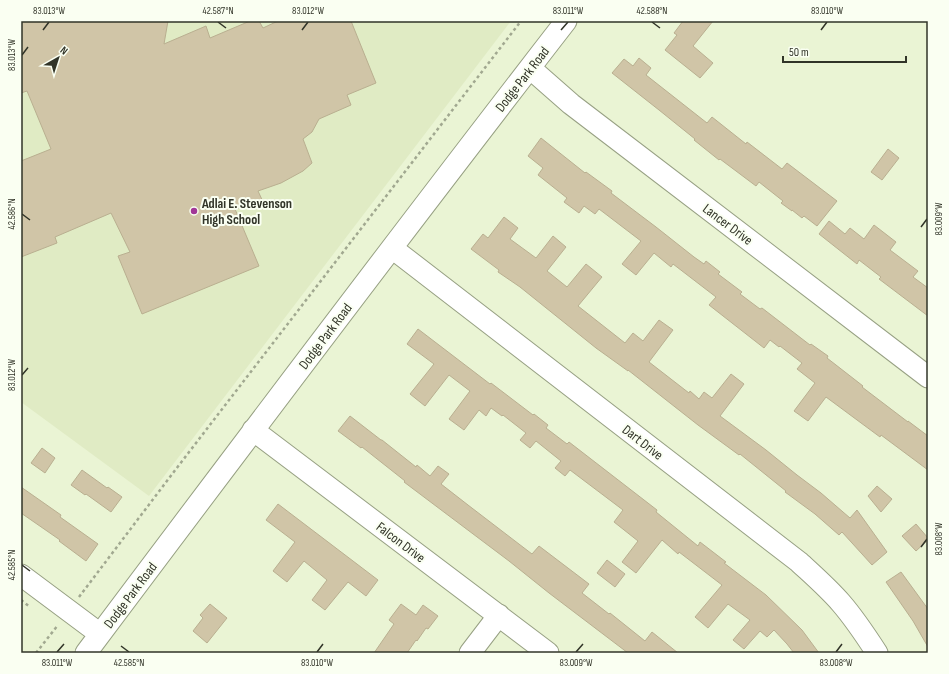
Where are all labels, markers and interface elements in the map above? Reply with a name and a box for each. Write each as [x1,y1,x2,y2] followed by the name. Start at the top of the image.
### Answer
[33,5,65,17] text: 83.013°W
[203,5,234,17] text: 42.587°N
[292,5,324,17] text: 83.012°W
[553,5,584,17] text: 83.011°W
[637,5,667,17] text: 42.588°N
[811,5,844,17] text: 83.010°W
[38,38,78,78] north arrow
[783,38,906,64] scale bar
[6,39,18,71] text: 83.013°W
[492,43,553,115] street label: Dodge Park Road
[58,44,70,58] text: N
[789,45,809,60] text: 50 m
[201,195,292,228] place label: Adlai E. Stevenson High School
[6,198,18,230] text: 42.586°N
[699,200,756,249] street label: Lancer Drive
[933,202,945,235] text: 83.009°W
[189,206,199,216] marker: Adlai E. Stevenson High School
[295,300,356,373] street label: Dodge Park Road
[6,359,18,391] text: 83.012°W
[619,421,667,464] street label: Dart Drive
[373,518,429,566] street label: Falcon Drive
[933,522,945,555] text: 83.008°W
[6,550,18,580] text: 42.585°N
[100,559,161,632] street label: Dodge Park Road
[42,657,73,669] text: 83.011°W
[114,657,144,669] text: 42.585°N
[301,657,334,669] text: 83.010°W
[560,657,593,669] text: 83.009°W
[820,657,853,669] text: 83.008°W

